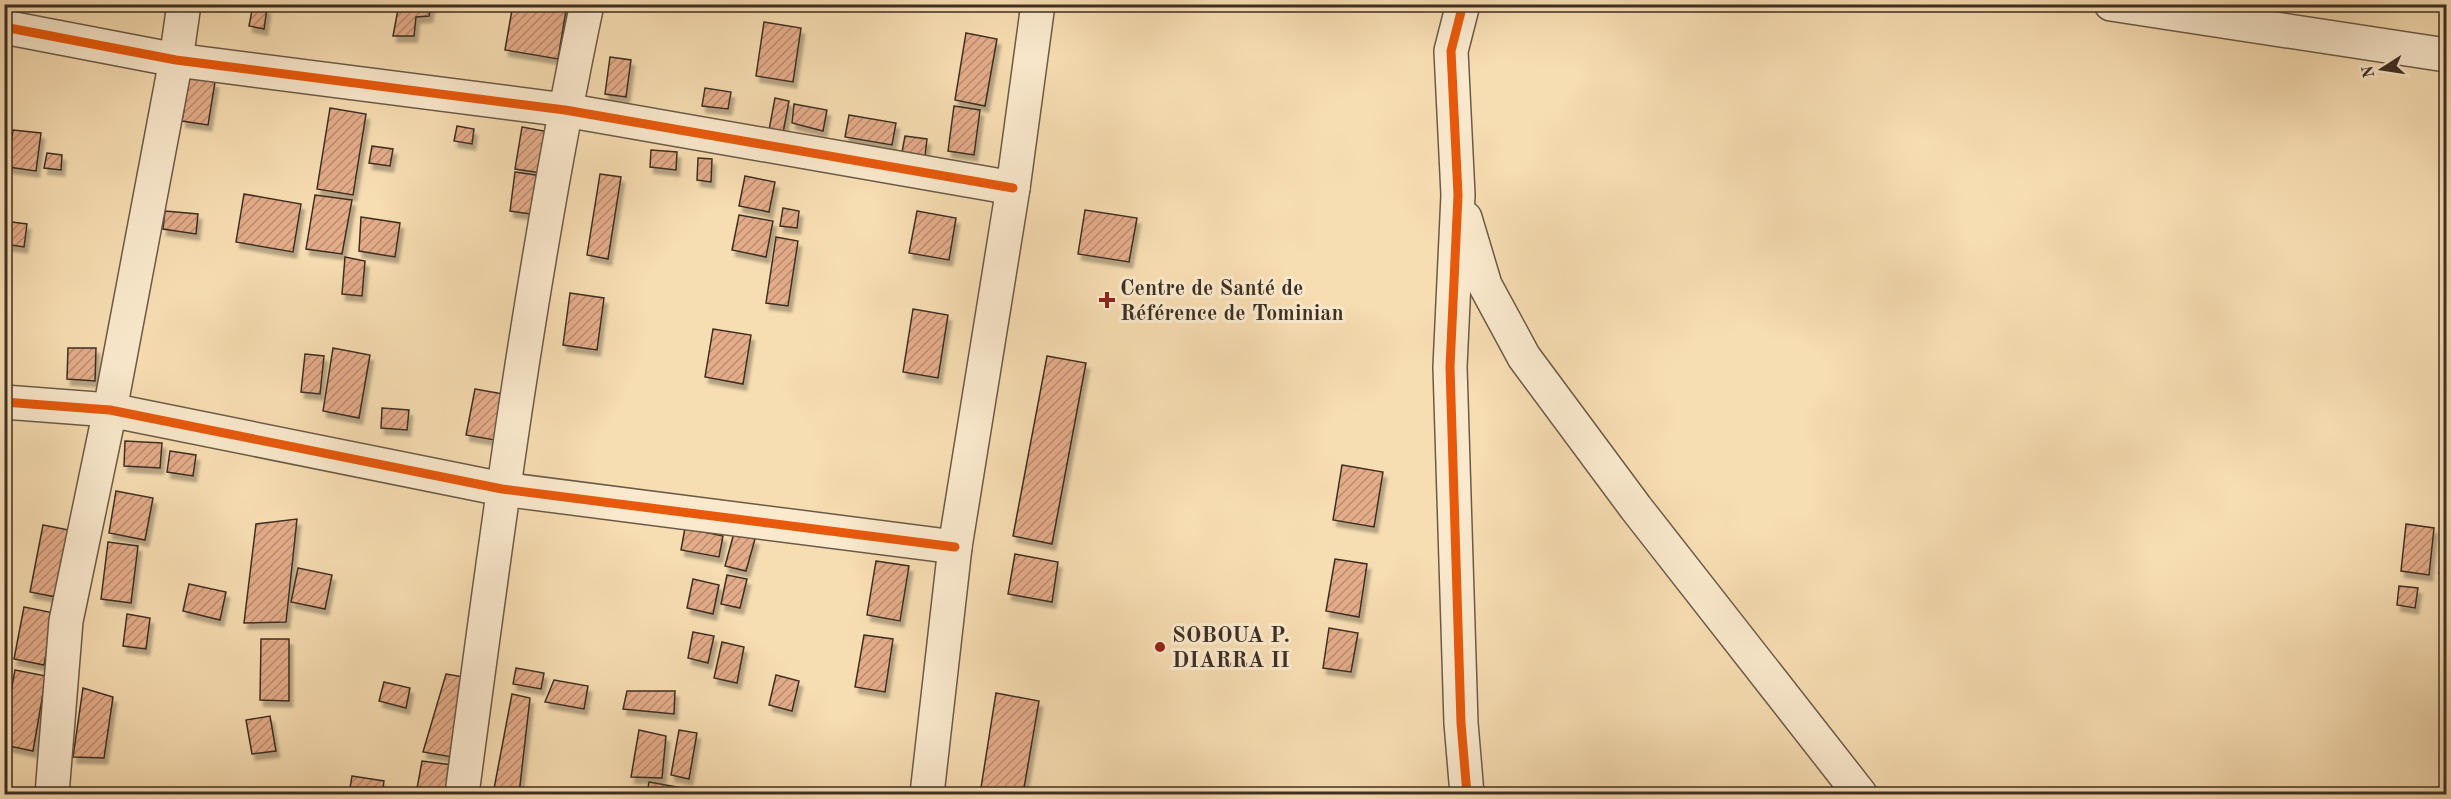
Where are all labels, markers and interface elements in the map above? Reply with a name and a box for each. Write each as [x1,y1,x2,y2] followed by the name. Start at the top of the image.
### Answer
[2352,39,2412,99] north arrow
[2360,63,2378,79] text: N
[1120,278,1344,325] place label: Centre de Santé de Référence de Tominian
[1098,291,1116,309] marker: Centre de Santé de Référence de Tominian
[1172,625,1290,672] place label: SOBOUA P. DIARRA II
[1153,640,1167,654] marker: SOBOUA P. DIARRA II

